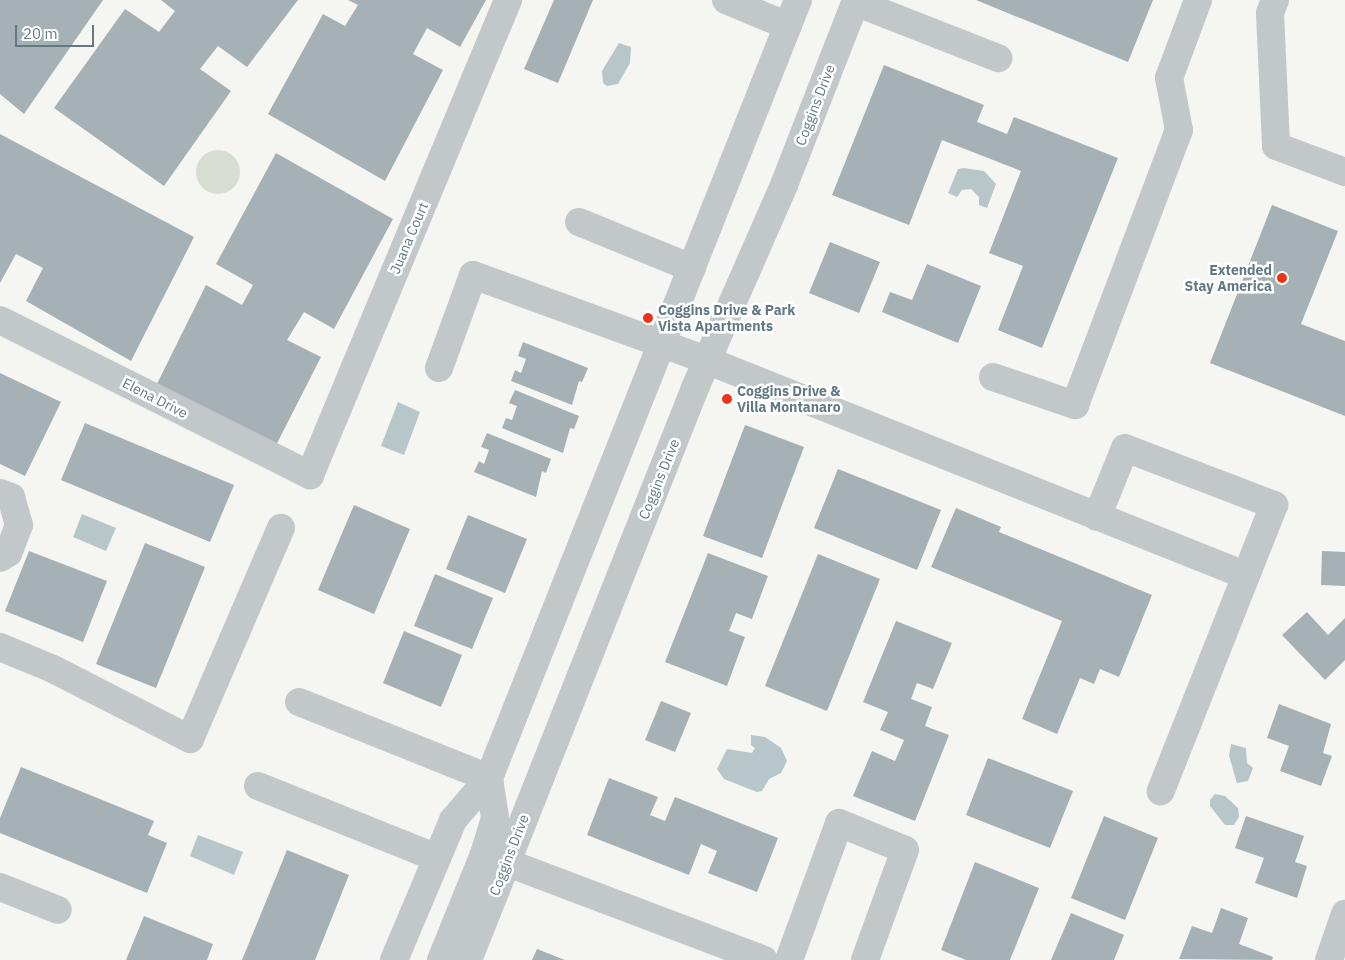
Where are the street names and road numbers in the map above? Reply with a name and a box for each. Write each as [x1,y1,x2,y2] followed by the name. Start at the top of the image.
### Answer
[792,62,838,148] street label: Coggins Drive
[386,200,432,276] street label: Juana Court
[120,374,190,422] street label: Elena Drive
[635,436,683,522] street label: Coggins Drive
[486,812,532,898] street label: Coggins Drive

